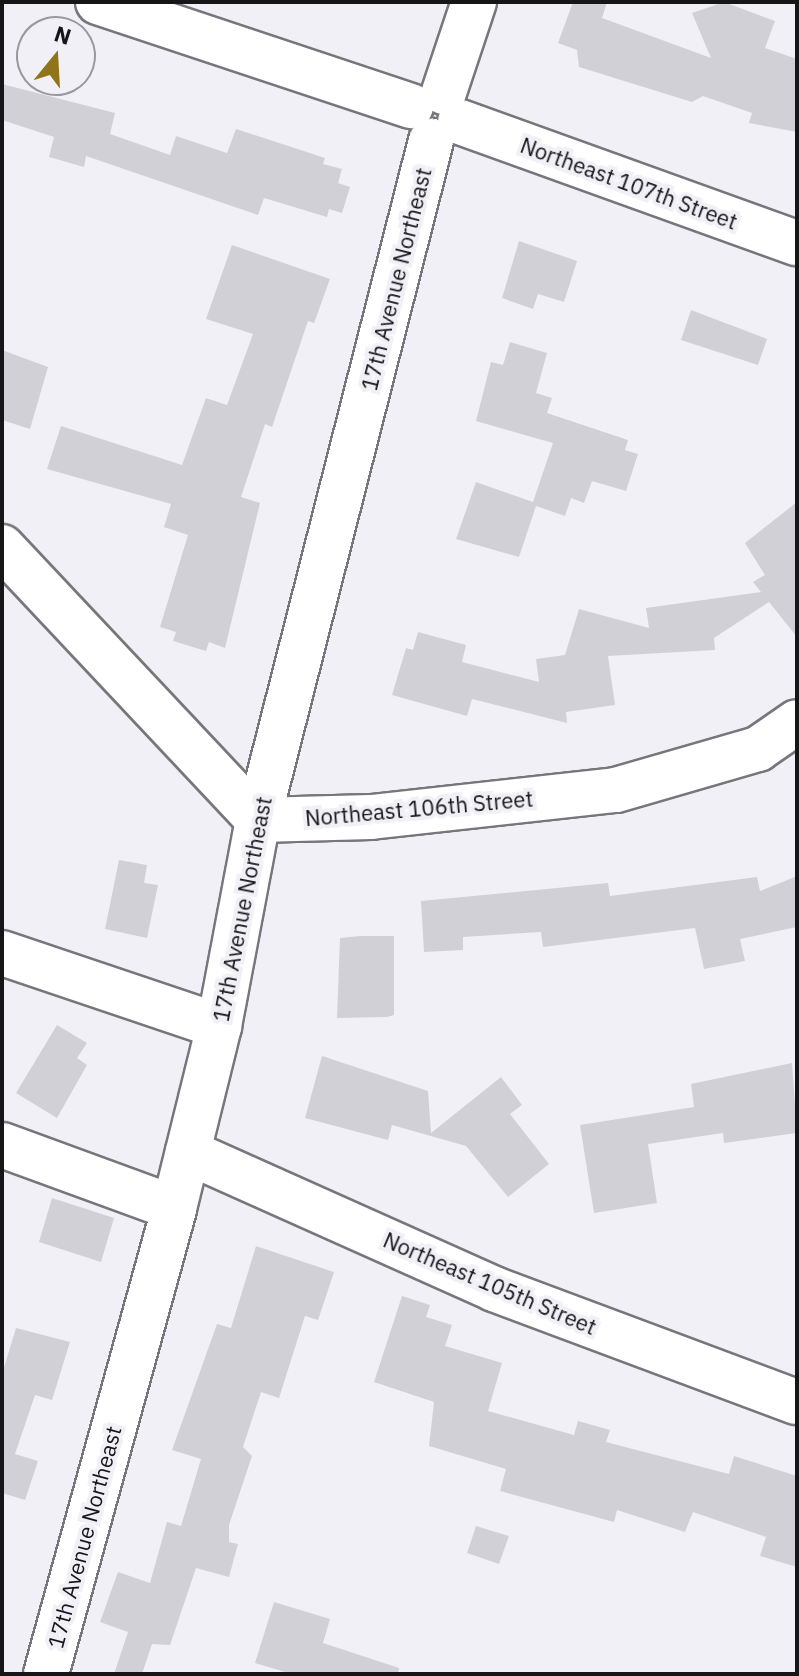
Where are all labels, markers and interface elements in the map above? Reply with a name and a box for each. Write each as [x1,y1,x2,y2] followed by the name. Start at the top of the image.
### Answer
[16,16,96,96] north arrow
[51,18,75,51] text: N
[517,131,741,235] street label: Northeast 107th Street
[356,165,436,393] street label: 17th Avenue Northeast
[304,785,534,831] street label: Northeast 106th Street
[207,794,277,1024] street label: 17th Avenue Northeast
[379,1226,601,1340] street label: Northeast 105th Street
[42,1423,126,1651] street label: 17th Avenue Northeast

